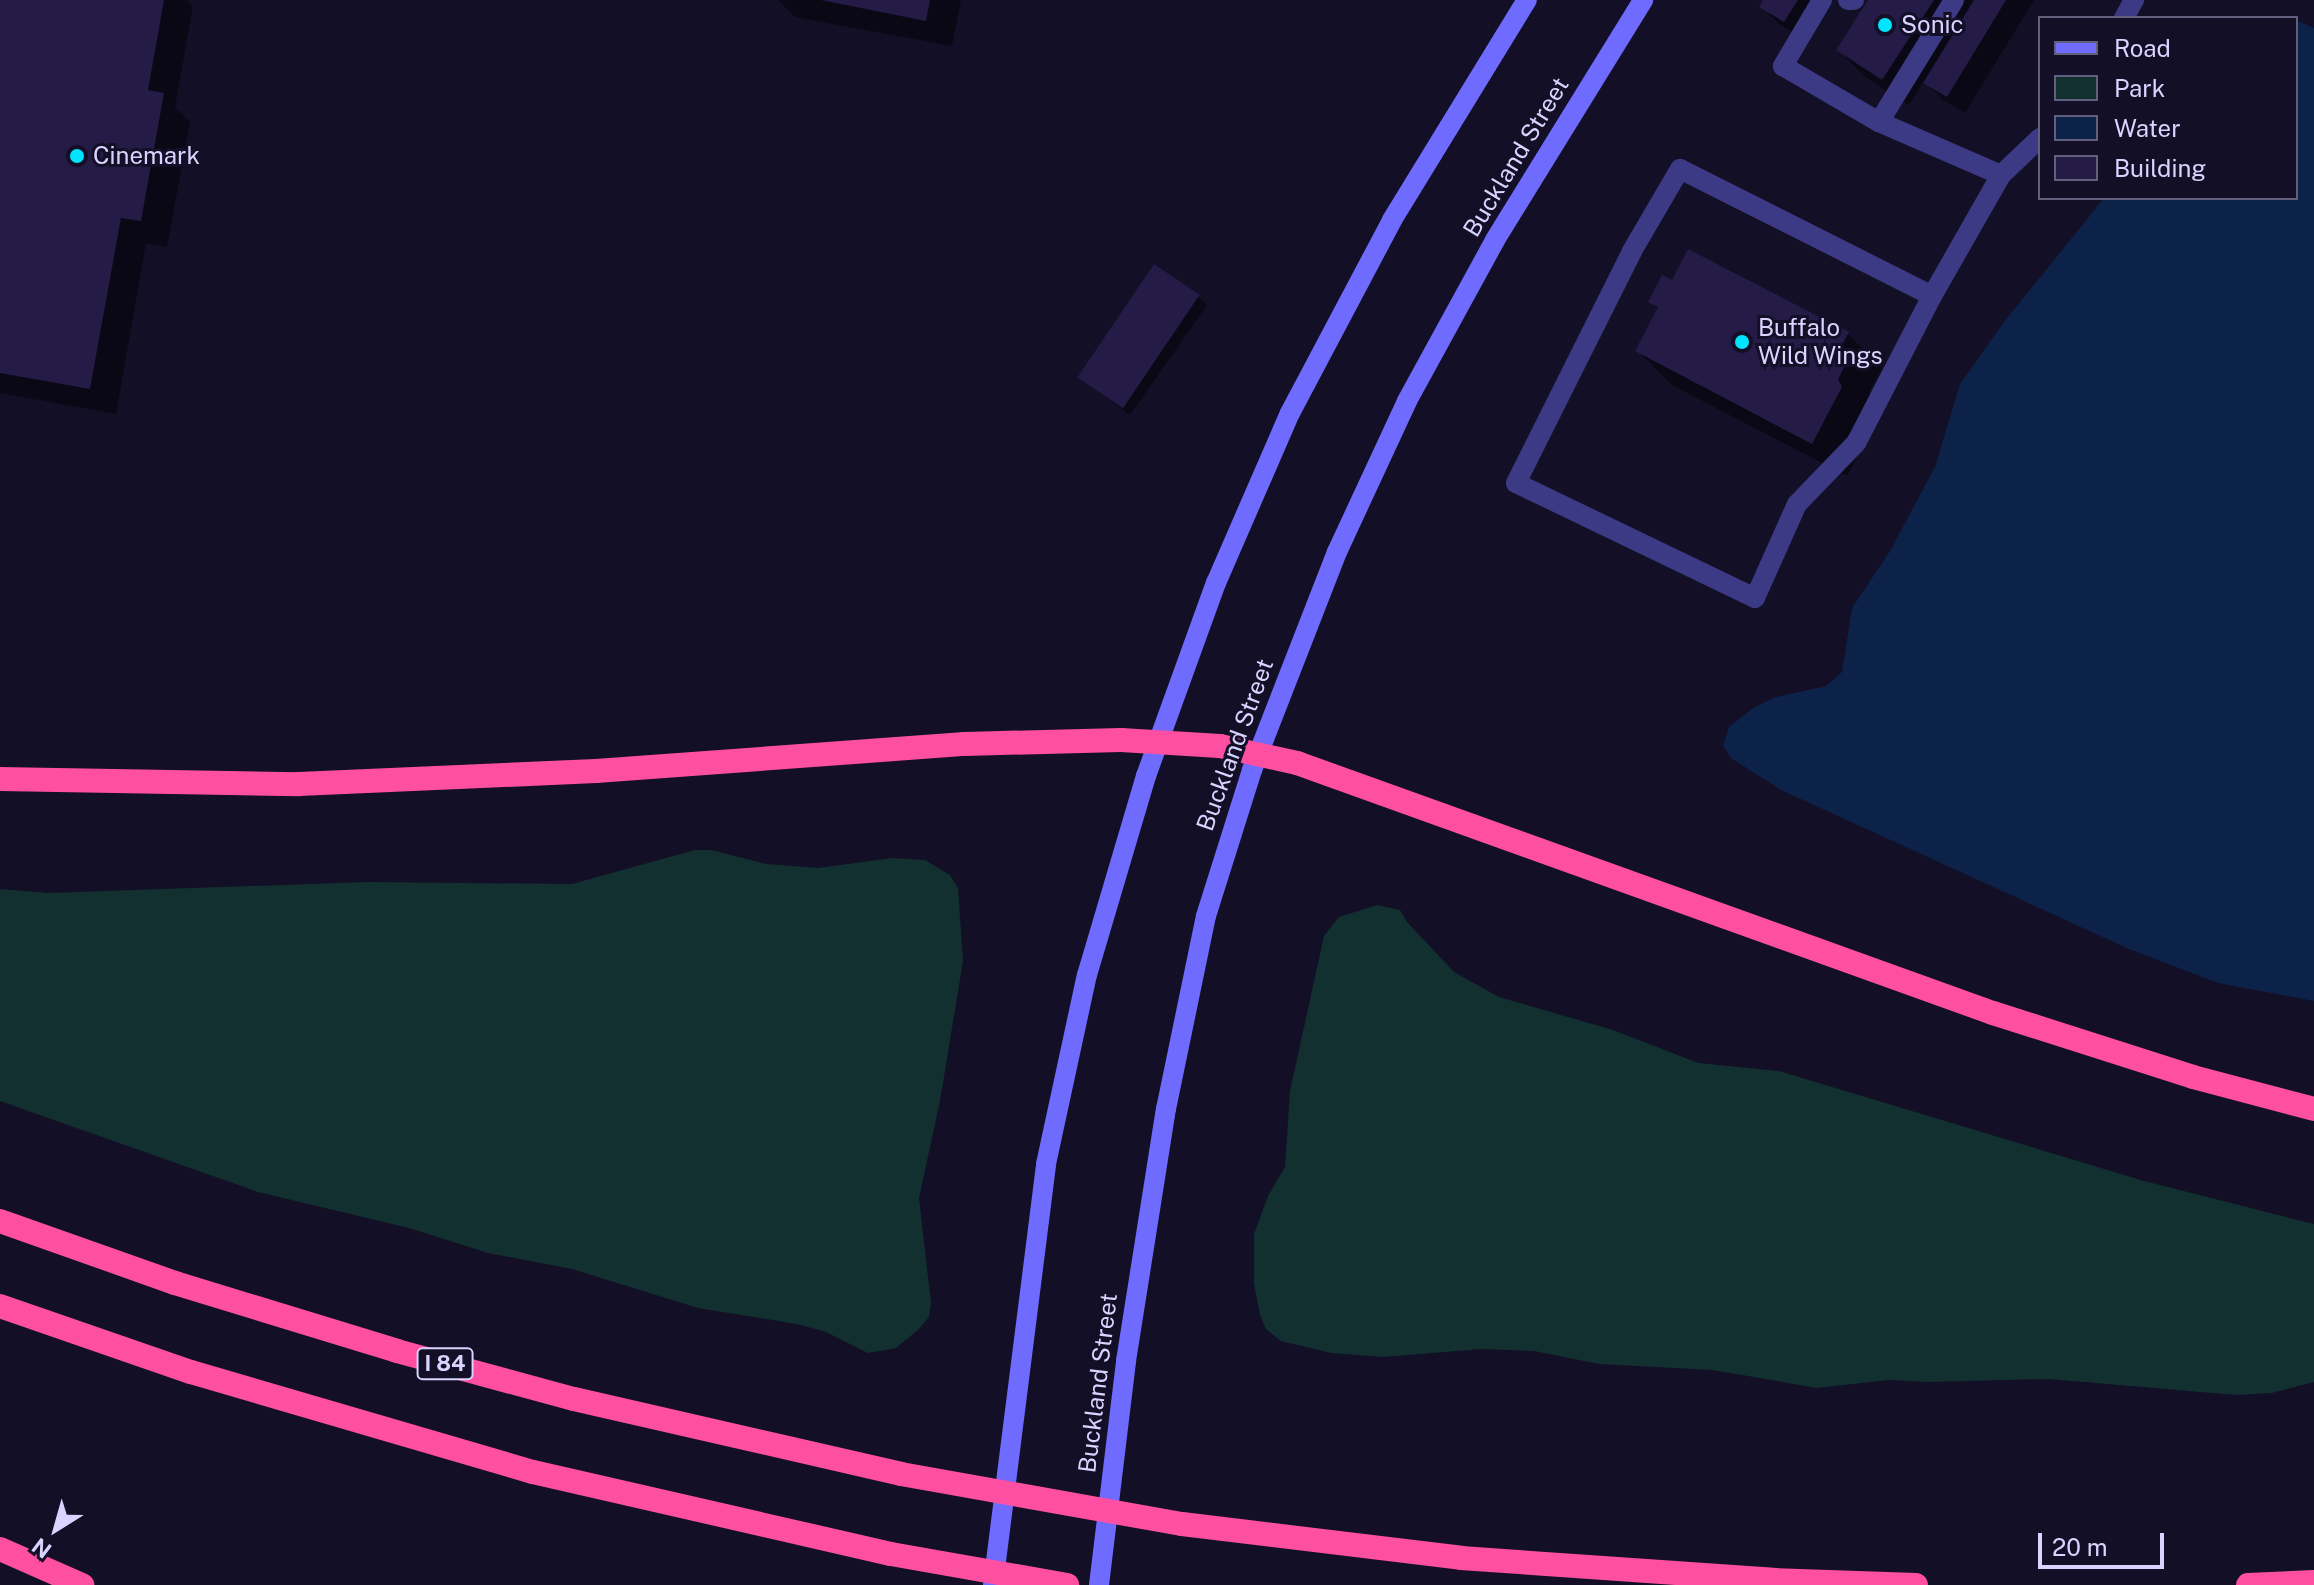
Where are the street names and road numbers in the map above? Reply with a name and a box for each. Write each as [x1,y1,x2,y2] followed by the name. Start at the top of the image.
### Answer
[1457,72,1575,242] street label: Buckland Street
[1191,655,1279,835] street label: Buckland Street
[1073,1291,1123,1475] street label: Buckland Street
[415,1346,475,1382] road number: I 84

